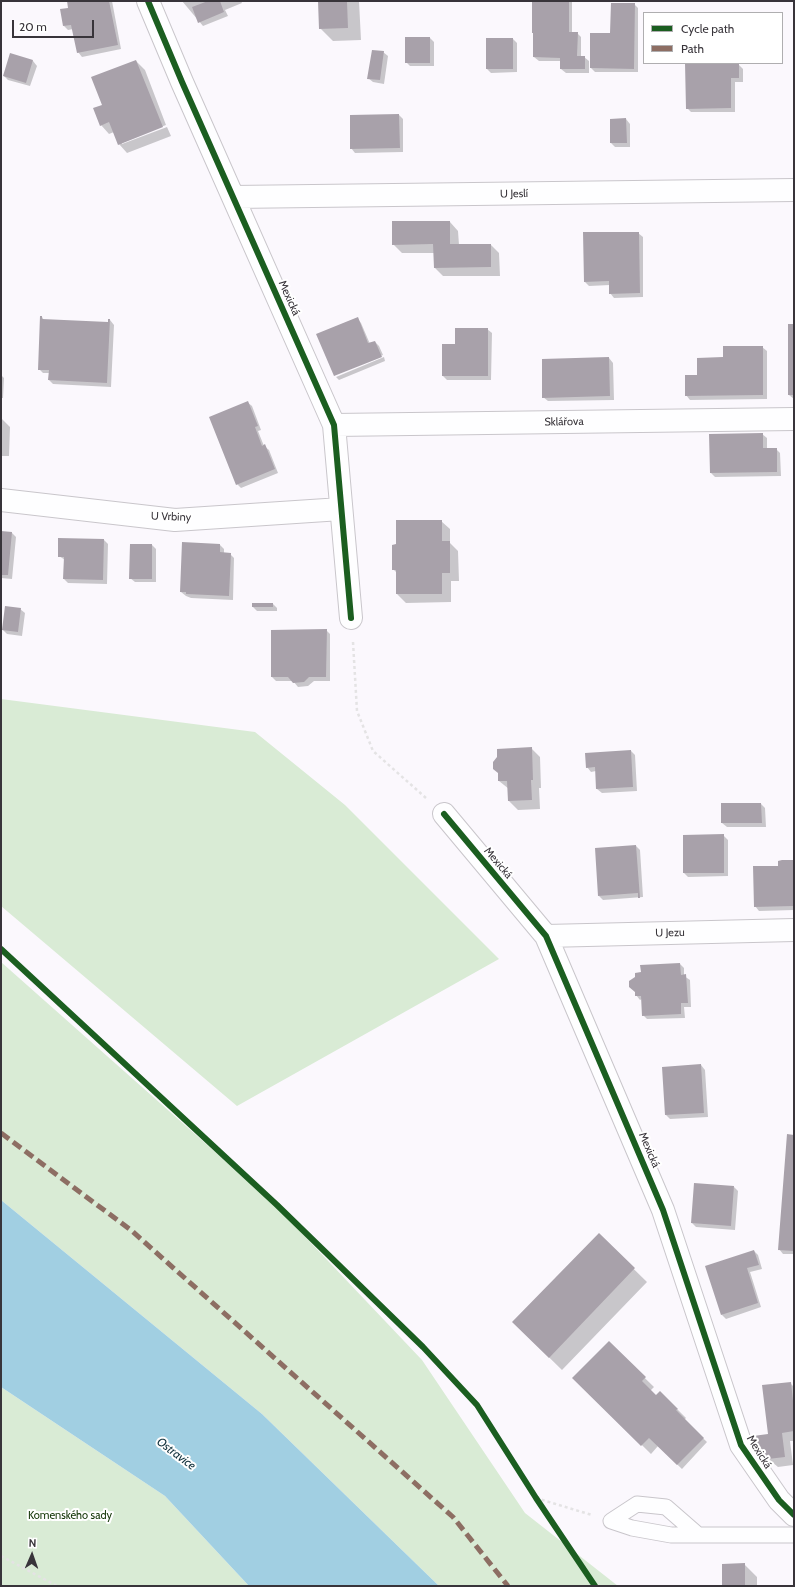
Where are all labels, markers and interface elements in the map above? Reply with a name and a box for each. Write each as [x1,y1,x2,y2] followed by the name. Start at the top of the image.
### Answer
[14,12,96,38] scale bar
[643,12,783,64] legend
[19,19,47,34] text: 20 m
[681,21,734,36] text: Cycle path
[681,41,704,56] text: Path
[500,187,528,201] street label: U Jeslí
[275,278,303,318] street label: Mexická
[544,415,584,429] street label: Sklářova
[151,510,191,524] street label: U Vrbiny
[481,845,515,881] street label: Mexická
[655,926,685,940] street label: U Jezu
[636,1130,662,1170] street label: Mexická
[744,1433,774,1471] street label: Mexická
[154,1435,198,1473] water label: Ostravice
[28,1509,112,1523] park label: Komenského sady
[12,1535,52,1575] north arrow
[28,1536,37,1550] text: N

